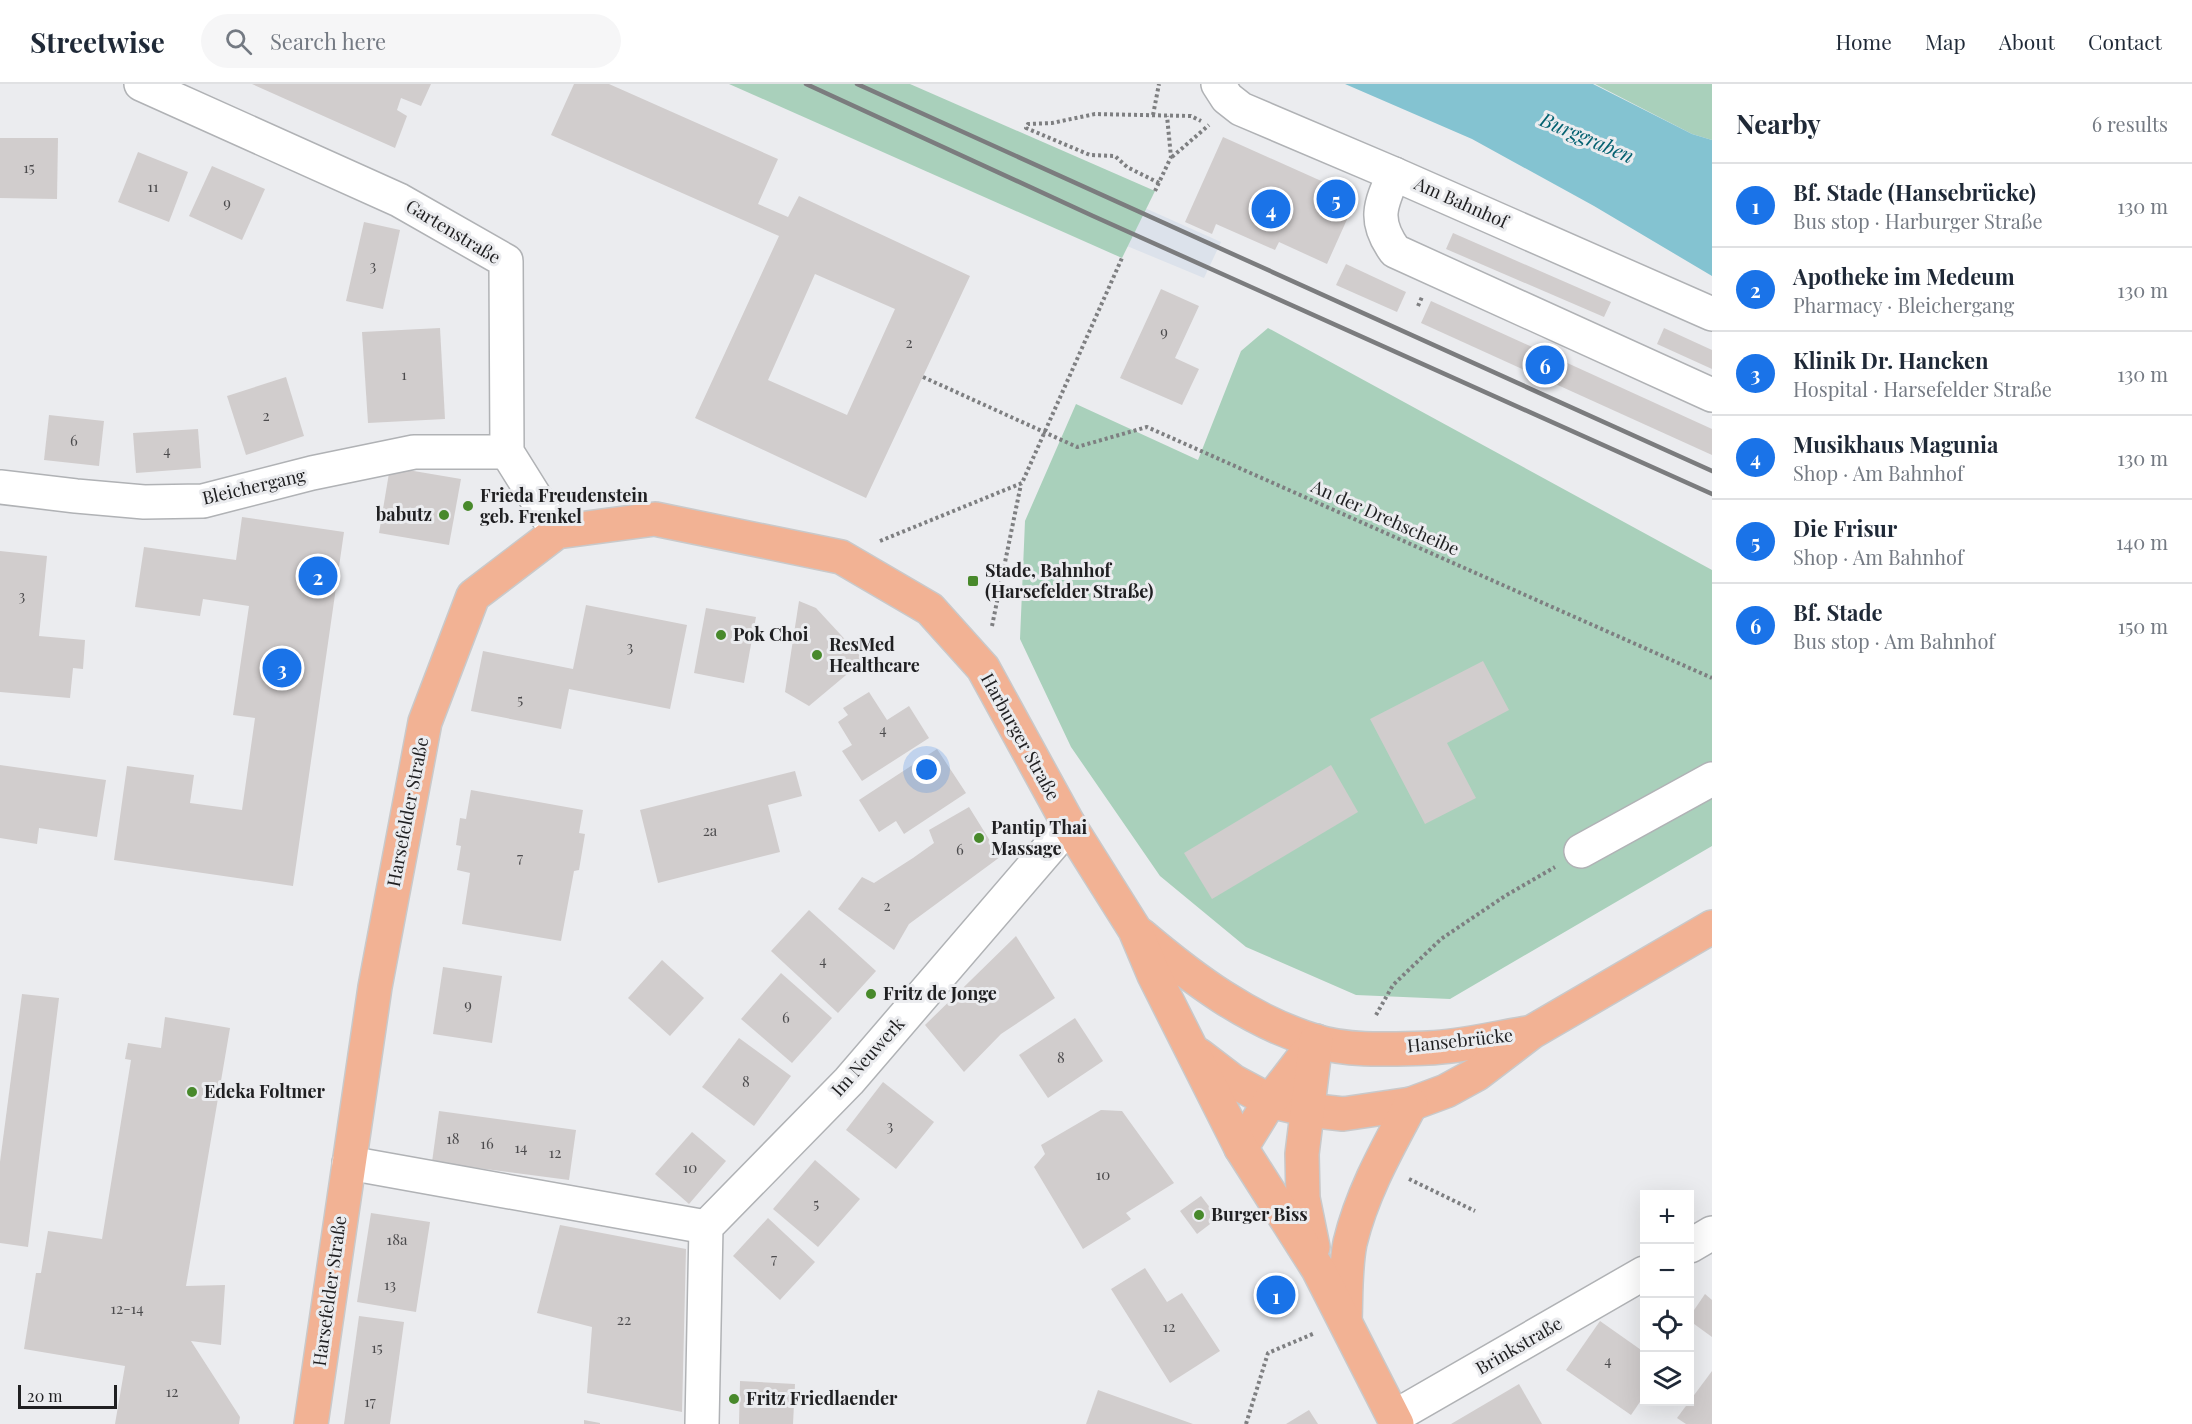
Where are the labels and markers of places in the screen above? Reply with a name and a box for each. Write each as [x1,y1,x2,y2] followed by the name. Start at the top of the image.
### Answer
[1316,176,1356,222] pin: 5
[1252,186,1290,232] pin: 4
[1526,342,1564,388] pin: 6
[480,483,648,528] place label: Frieda Freudenstein geb. Frenkel
[461,499,475,513] marker: Frieda Freudenstein geb. Frenkel
[376,502,432,526] place label: babutz
[437,508,451,522] marker: babutz
[298,554,338,598] pin: 2
[985,558,1154,603] place label: Stade, Bahnhof (Harsefelder Straße)
[966,574,980,588] marker: Stade, Bahnhof (Harsefelder Straße)
[733,622,809,646] place label: Pok Choi
[714,628,728,642] marker: Pok Choi
[829,632,920,677] place label: ResMed Healthcare
[262,646,302,690] pin: 3
[810,648,824,662] marker: ResMed Healthcare
[991,815,1087,860] place label: Pantip Thai Massage
[972,831,986,845] marker: Pantip Thai Massage
[883,981,997,1005] place label: Fritz de Jonge
[864,987,878,1001] marker: Fritz de Jonge
[204,1079,325,1103] place label: Edeka Foltmer
[185,1085,199,1099] marker: Edeka Foltmer
[1211,1202,1308,1226] place label: Burger Biss
[1192,1208,1206,1222] marker: Burger Biss
[1256,1272,1296,1318] pin: 1
[746,1386,898,1410] place label: Fritz Friedlaender
[727,1392,741,1406] marker: Fritz Friedlaender

